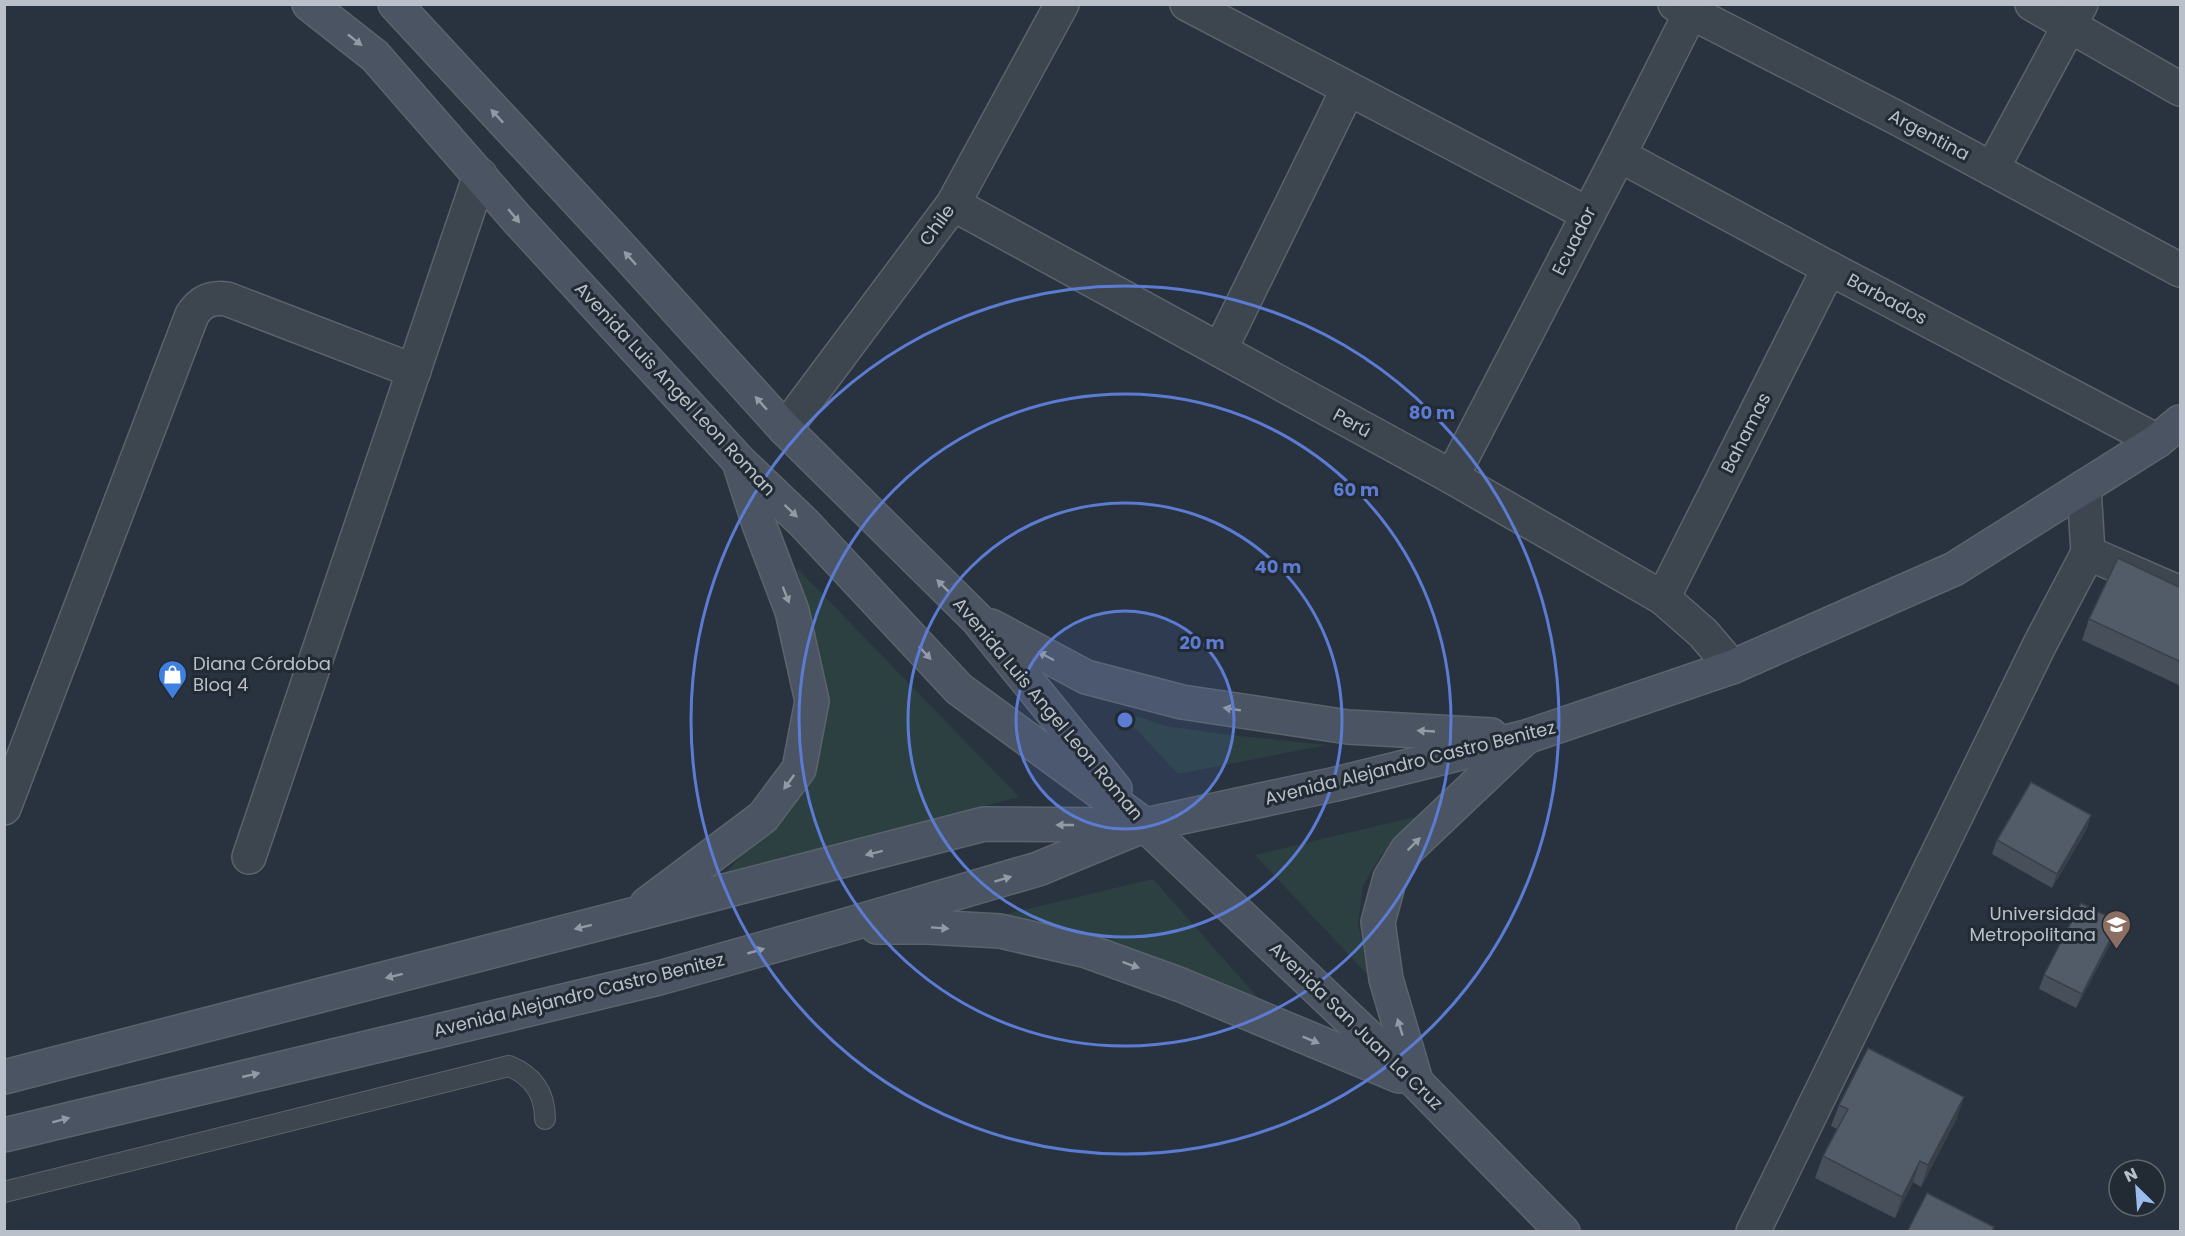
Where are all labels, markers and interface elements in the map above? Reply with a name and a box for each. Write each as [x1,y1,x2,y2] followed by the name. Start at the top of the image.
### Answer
[347,34,363,47] one-way arrow
[1884,103,1974,166] street label: Argentina
[491,109,505,123] one-way arrow
[913,199,960,250] street label: Chile
[1546,202,1602,280] street label: Ecuador
[507,208,520,223] one-way arrow
[624,252,638,266] one-way arrow
[1843,267,1932,330] street label: Barbados
[569,276,781,501] street label: Avenida Luis Angel Leon Roman
[1715,388,1776,477] street label: Bahamas
[755,396,769,410] one-way arrow
[1409,400,1455,425] text: 80 m
[1329,402,1376,443] street label: Perú
[1333,477,1379,502] text: 60 m
[784,503,798,517] one-way arrow
[1255,554,1301,579] text: 40 m
[937,579,951,593] one-way arrow
[782,586,792,604] one-way arrow
[948,592,1149,826] street label: Avenida Luis Angel Leon Roman
[1180,630,1224,655] text: 20 m
[918,645,932,660] one-way arrow
[193,651,331,697] place label: Diana Córdoba Bloq 4
[1037,651,1055,661] one-way arrow
[156,658,188,700] shop icon: Diana Córdoba Bloq 4
[1222,705,1241,714] one-way arrow
[1115,710,1135,730] centre of rings
[1262,714,1558,811] street label: Avenida Alejandro Castro Benitez
[1416,727,1435,736] one-way arrow
[783,774,795,790] one-way arrow
[1056,820,1075,830] one-way arrow
[1406,838,1420,852] one-way arrow
[864,848,883,858] one-way arrow
[995,874,1013,883] one-way arrow
[1970,901,2096,947] place label: Universidad Metropolitana
[2101,908,2133,950] school or university icon: Universidad Metropolitana
[574,923,592,933] one-way arrow
[931,923,950,932] one-way arrow
[1264,936,1449,1115] street label: Avenida San Juan La Cruz
[431,946,727,1043] street label: Avenida Alejandro Castro Benitez
[747,946,765,955] one-way arrow
[1122,961,1140,971] one-way arrow
[385,972,403,981] one-way arrow
[1395,1018,1404,1036] one-way arrow
[1302,1035,1320,1045] one-way arrow
[242,1069,260,1079] one-way arrow
[52,1115,70,1124] one-way arrow
[2107,1158,2167,1218] north arrow
[2121,1162,2141,1188] text: N

